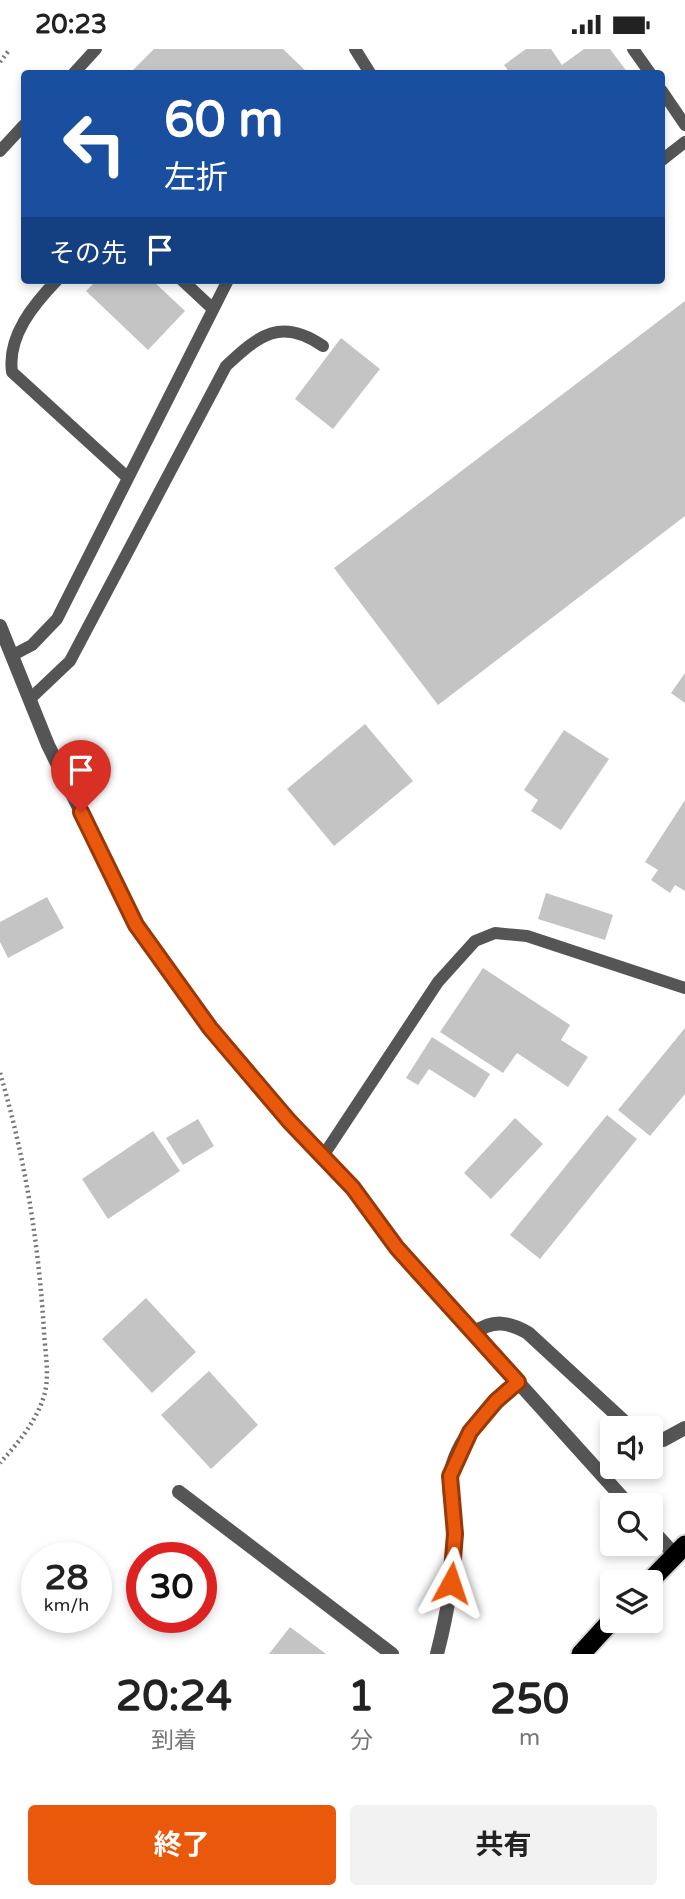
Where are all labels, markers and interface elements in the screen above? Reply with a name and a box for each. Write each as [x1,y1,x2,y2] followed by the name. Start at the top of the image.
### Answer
[35,9,107,40] text: 20:23
[164,91,283,150] text: 60 m
[49,98,140,189] icon: left
[164,159,228,197] text: 左折
[141,231,179,269] icon: arrive
[49,238,127,269] text: その先
[51,740,111,812] pin
[62,751,100,789] icon: arrive
[600,1416,663,1633] map controls
[600,1416,663,1479] button: sound
[600,1493,663,1556] button: search
[126,1542,217,1633] speed limit sign: 30
[414,1546,488,1620] position arrow
[45,1557,88,1599] text: 28
[600,1570,663,1633] button: layers
[44,1594,89,1616] text: km/h
[116,1671,232,1722] text: 20:24
[348,1671,374,1722] text: 1
[490,1674,569,1725] text: 250
[519,1724,540,1752] text: m
[151,1727,197,1755] text: 到着
[350,1727,373,1755] text: 分
[28,1805,336,1885] button: 終了
[350,1805,657,1885] button: 共有

